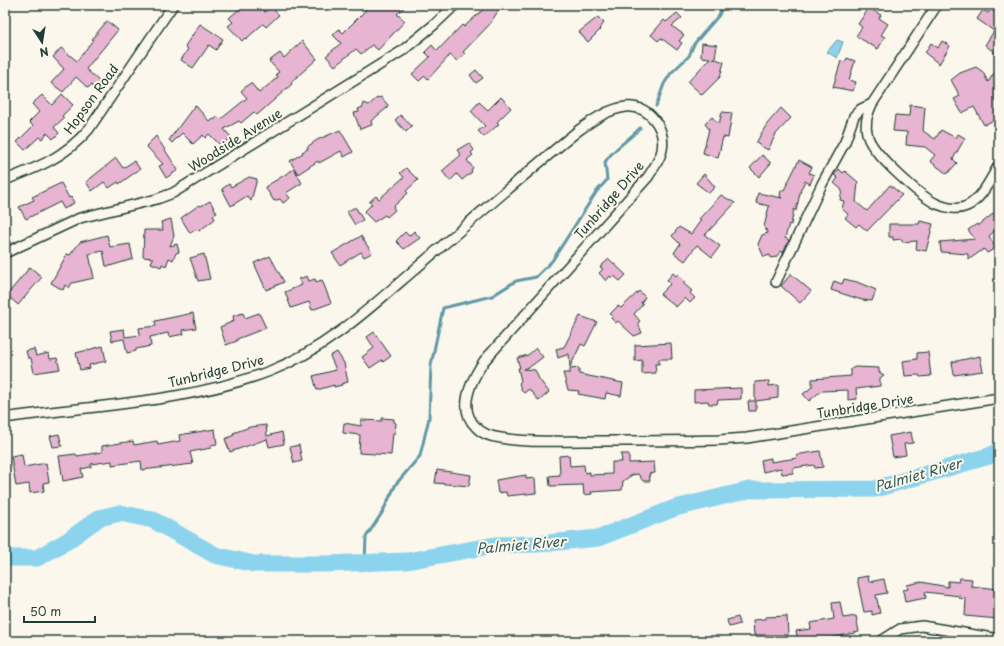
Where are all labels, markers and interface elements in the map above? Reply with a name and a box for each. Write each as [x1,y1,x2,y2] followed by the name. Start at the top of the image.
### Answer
[22,22,62,62] north arrow
[38,43,50,62] text: N
[59,60,122,138] street label: Hopson Road
[184,103,285,176] street label: Woodside Avenue
[569,156,648,243] street label: Tunbridge Drive
[166,349,266,392] street label: Tunbridge Drive
[815,388,915,423] street label: Tunbridge Drive
[872,452,965,497] water label: Palmiet River
[476,530,568,559] water label: Palmiet River
[24,598,95,624] scale bar
[30,602,61,620] text: 50 m

